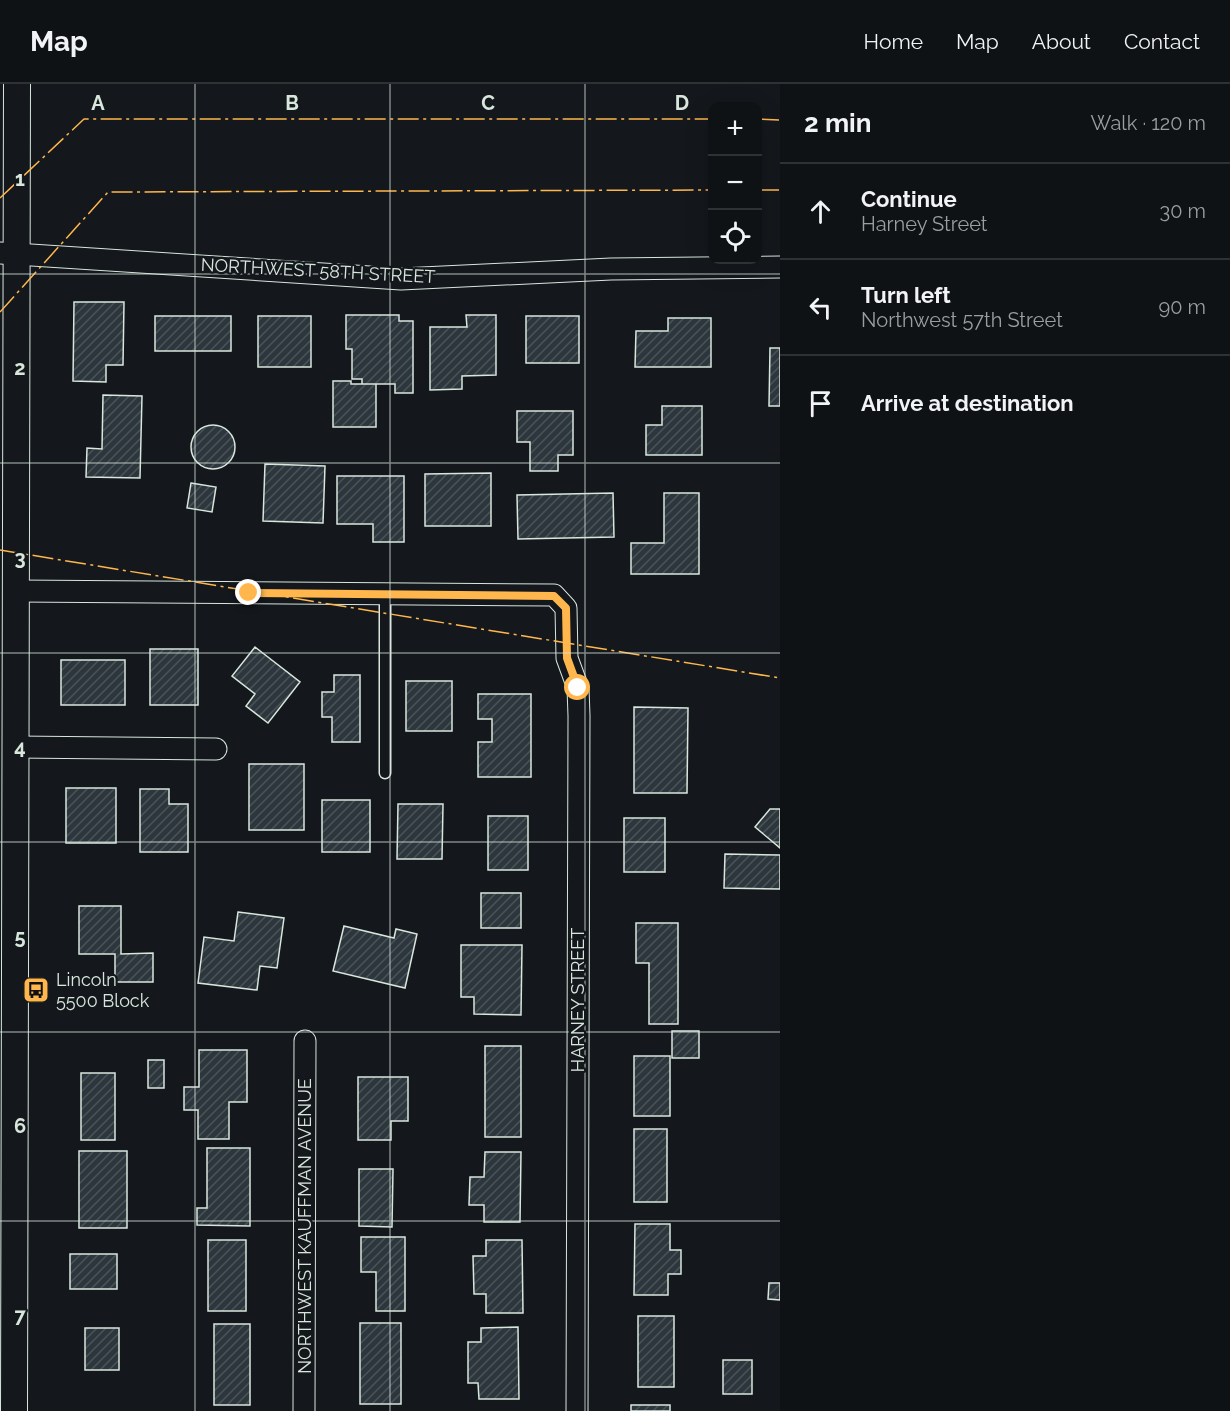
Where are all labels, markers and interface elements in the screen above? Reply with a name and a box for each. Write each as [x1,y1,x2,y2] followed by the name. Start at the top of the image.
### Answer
[30,25,88,58] text: Map
[864,29,923,54] text: Home
[956,29,999,54] text: Map
[1032,29,1091,54] text: About
[1124,29,1200,54] text: Contact
[91,91,105,115] text: A
[285,91,299,115] text: B
[481,91,495,115] text: C
[675,91,689,115] text: D
[708,102,762,264] map controls
[708,102,762,156] button: +
[804,108,871,138] text: 2 min
[1091,111,1206,135] text: Walk · 120 m
[708,156,762,210] button: −
[15,167,25,191] text: 1
[861,186,957,212] text: Continue
[804,195,837,228] icon: ahead
[1160,199,1206,223] text: 30 m
[708,210,762,264] button: locate
[861,212,988,236] text: Harney Street
[200,254,436,287] street label: NORTHWEST 58TH STREET
[861,282,951,308] text: Turn left
[804,291,837,324] icon: left
[1159,295,1206,319] text: 90 m
[861,308,1063,332] text: Northwest 57th Street
[14,356,26,380] text: 2
[804,387,837,420] icon: arrive
[861,390,1074,416] text: Arrive at destination
[14,546,26,570] text: 3
[235,579,261,605] route end
[564,674,590,700] route start
[14,735,26,759] text: 4
[14,925,26,949] text: 5
[567,928,588,1072] street label: HARNEY STREET
[56,969,150,1011] place label: Lincoln 5500 Block
[21,975,51,1005] bus stop icon: Lincoln 5500 Block
[294,1078,315,1374] street label: NORTHWEST KAUFFMAN AVENUE
[14,1114,26,1138] text: 6
[14,1304,26,1328] text: 7

